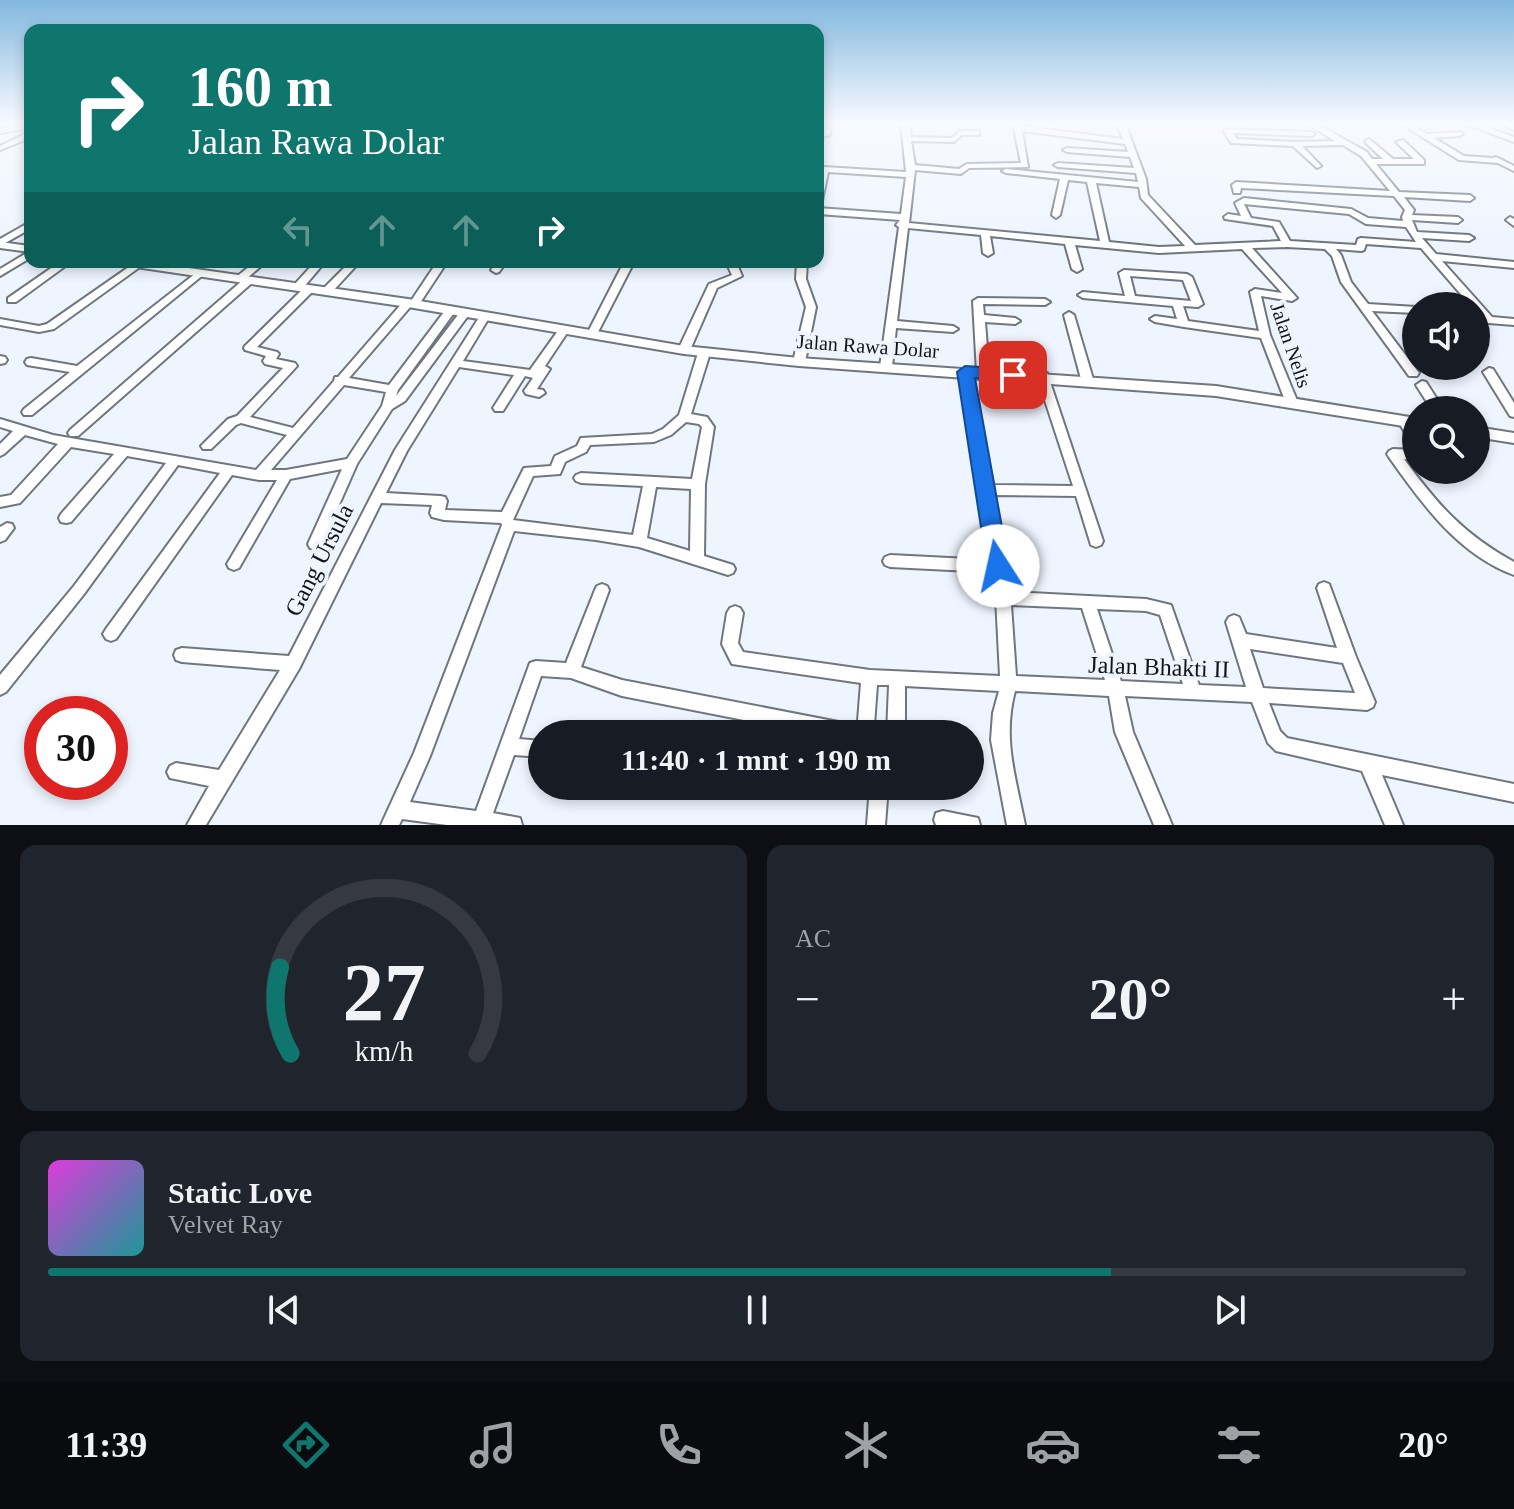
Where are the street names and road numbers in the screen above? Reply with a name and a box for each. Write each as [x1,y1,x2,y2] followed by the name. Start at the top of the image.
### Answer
[1266,300,1316,391] street label: Jalan Nelis
[796,330,940,362] street label: Jalan Rawa Dolar
[280,499,358,620] street label: Gang Ursula
[1088,652,1230,682] street label: Jalan Bhakti II

